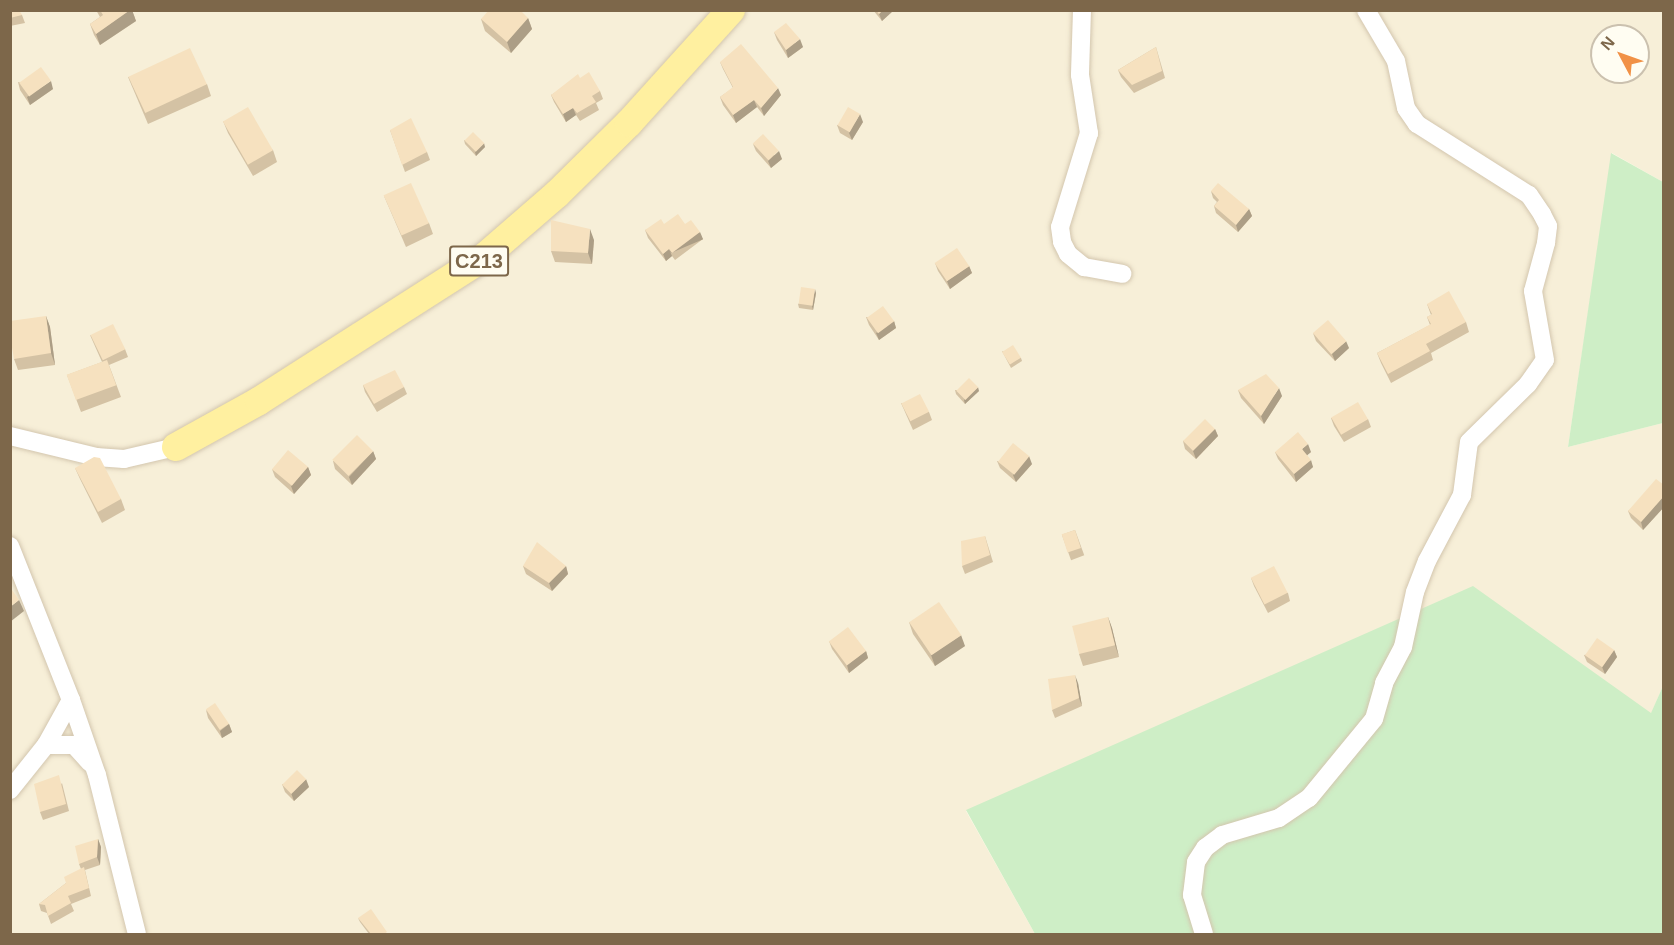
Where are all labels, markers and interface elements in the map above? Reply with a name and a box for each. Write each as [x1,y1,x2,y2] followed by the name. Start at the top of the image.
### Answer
[1590,24,1650,84] north arrow
[1597,33,1618,53] text: N
[449,244,509,278] road number: C213

